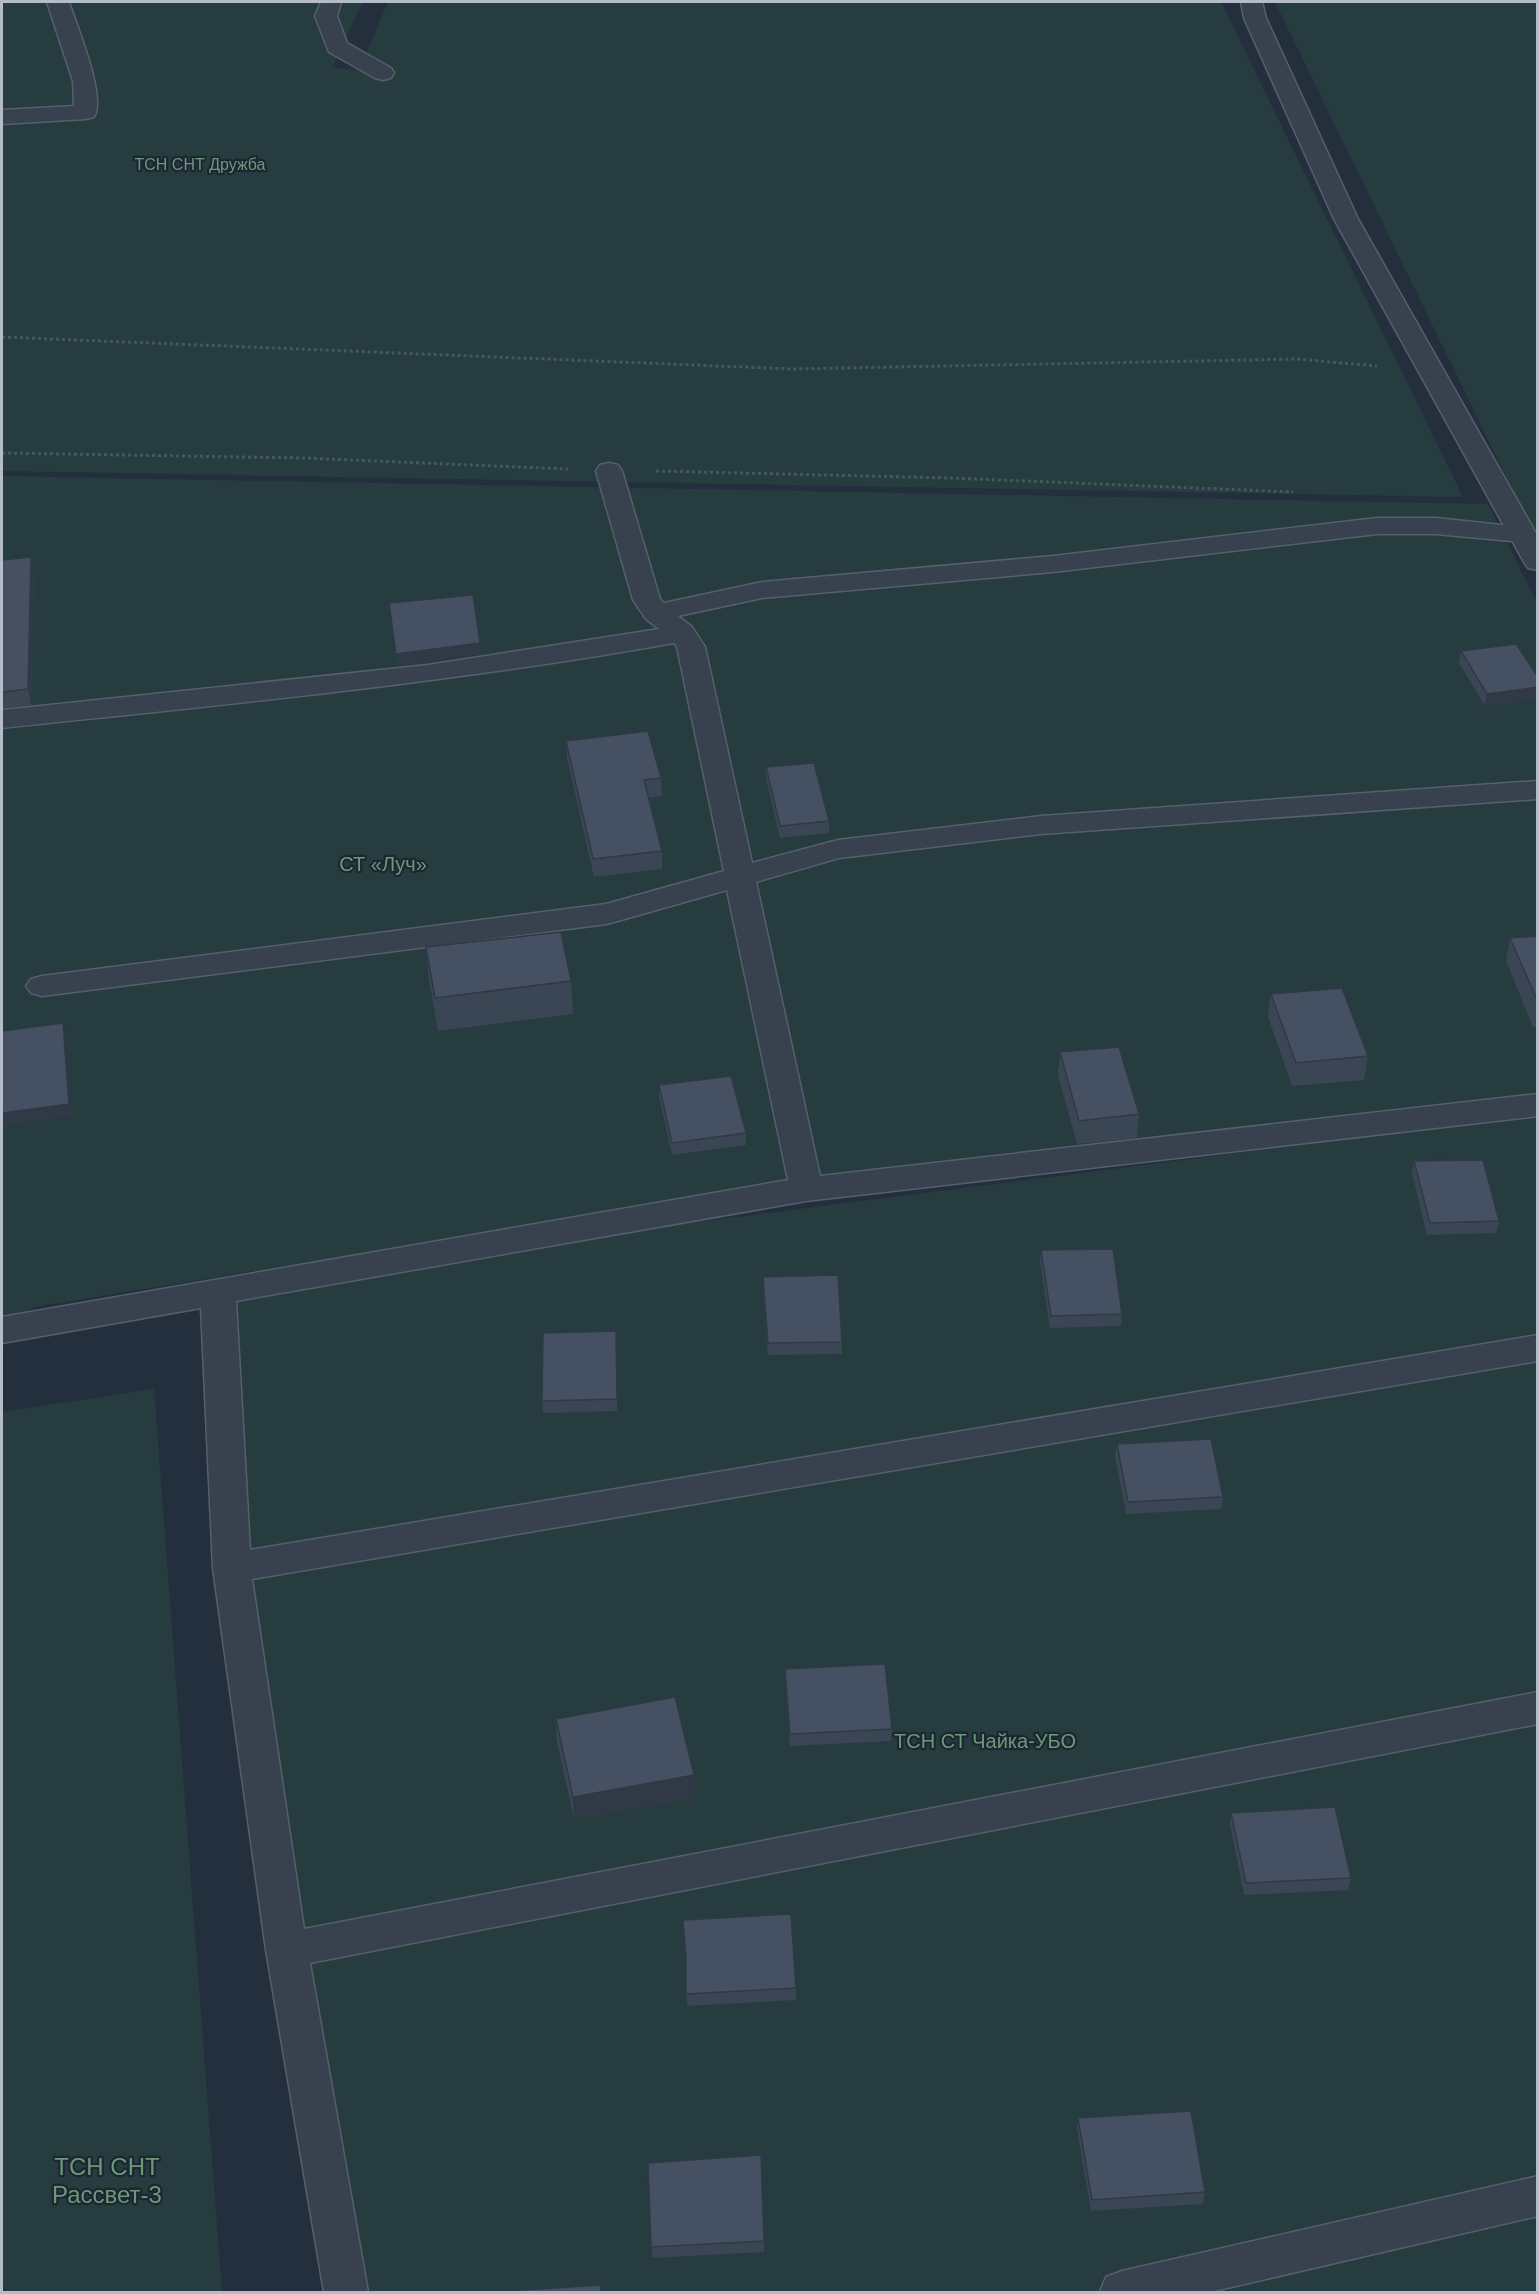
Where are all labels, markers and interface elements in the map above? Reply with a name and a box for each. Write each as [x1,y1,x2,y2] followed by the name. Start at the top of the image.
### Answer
[135,156,266,173] park label: ТСН СНТ Дружба
[339,853,427,875] park label: СТ «Луч»
[894,1730,1076,1752] park label: ТСН СТ Чайка-УБО
[52,2153,162,2208] park label: ТСН СНТ Рассвет-3

